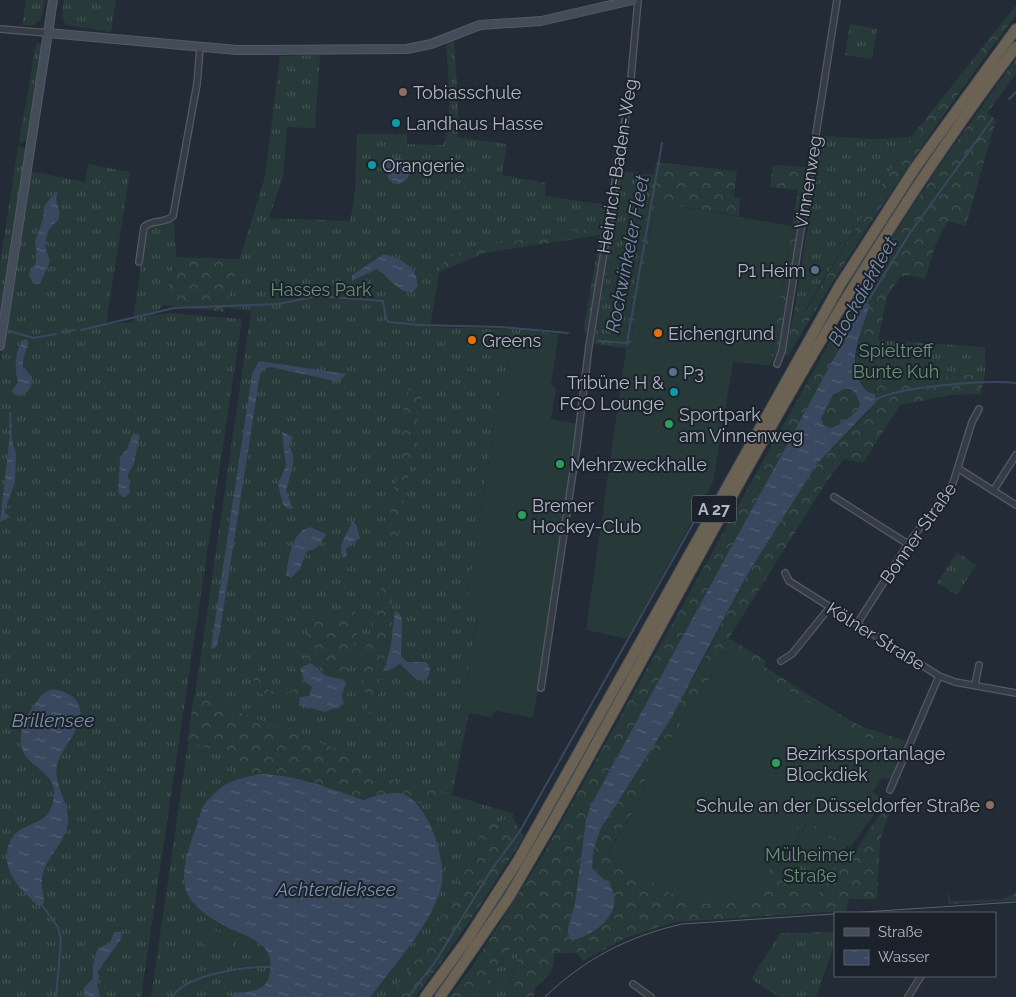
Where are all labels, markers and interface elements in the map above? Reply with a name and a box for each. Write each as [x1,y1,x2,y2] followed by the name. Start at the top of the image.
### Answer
[593,77,641,255] street label: Heinrich-Baden-Weg
[413,82,522,103] place label: Tobiasschule
[397,86,409,98] marker: Tobiasschule
[406,113,544,134] place label: Landhaus Hasse
[390,117,402,129] marker: Landhaus Hasse
[790,134,826,230] street label: Vinnenweg
[382,155,465,176] place label: Orangerie
[366,159,378,171] marker: Orangerie
[601,173,653,335] water label: Rockwinkeler Fleet
[823,232,901,349] water label: Blockdiekfleet
[737,260,805,281] place label: P1 Heim
[809,264,821,276] marker: P1 Heim
[270,279,372,300] park label: Hasses Park
[668,323,774,344] place label: Eichengrund
[652,327,664,339] marker: Eichengrund
[482,330,542,351] place label: Greens
[466,334,478,346] marker: Greens
[853,340,939,382] park label: Spieltreff Bunte Kuh
[683,362,704,383] place label: P3
[667,366,679,378] marker: P3
[559,372,664,414] place label: Tribüne H & FCO Lounge
[668,386,680,398] marker: Tribüne H & FCO Lounge
[679,404,803,446] place label: Sportpark am Vinnenweg
[663,418,675,430] marker: Sportpark am Vinnenweg
[570,454,707,475] place label: Mehrzweckhalle
[554,458,566,470] marker: Mehrzweckhalle
[876,478,961,587] street label: Bonner Straße
[532,495,641,537] place label: Bremer Hockey-Club
[692,496,736,522] road number: A 27
[516,509,528,521] marker: Bremer Hockey-Club
[823,598,929,675] street label: Kölner Straße
[12,709,94,731] water label: Brillensee
[786,743,946,785] place label: Bezirkssportanlage Blockdiek
[770,757,782,769] marker: Bezirkssportanlage Blockdiek
[696,795,980,816] place label: Schule an der Düsseldorfer Straße
[984,799,996,811] marker: Schule an der Düsseldorfer Straße
[765,844,856,886] park label: Mülheimer Straße
[275,878,396,900] water label: Achterdieksee
[834,912,996,977] legend
[878,923,923,941] text: Straße
[878,948,930,966] text: Wasser

